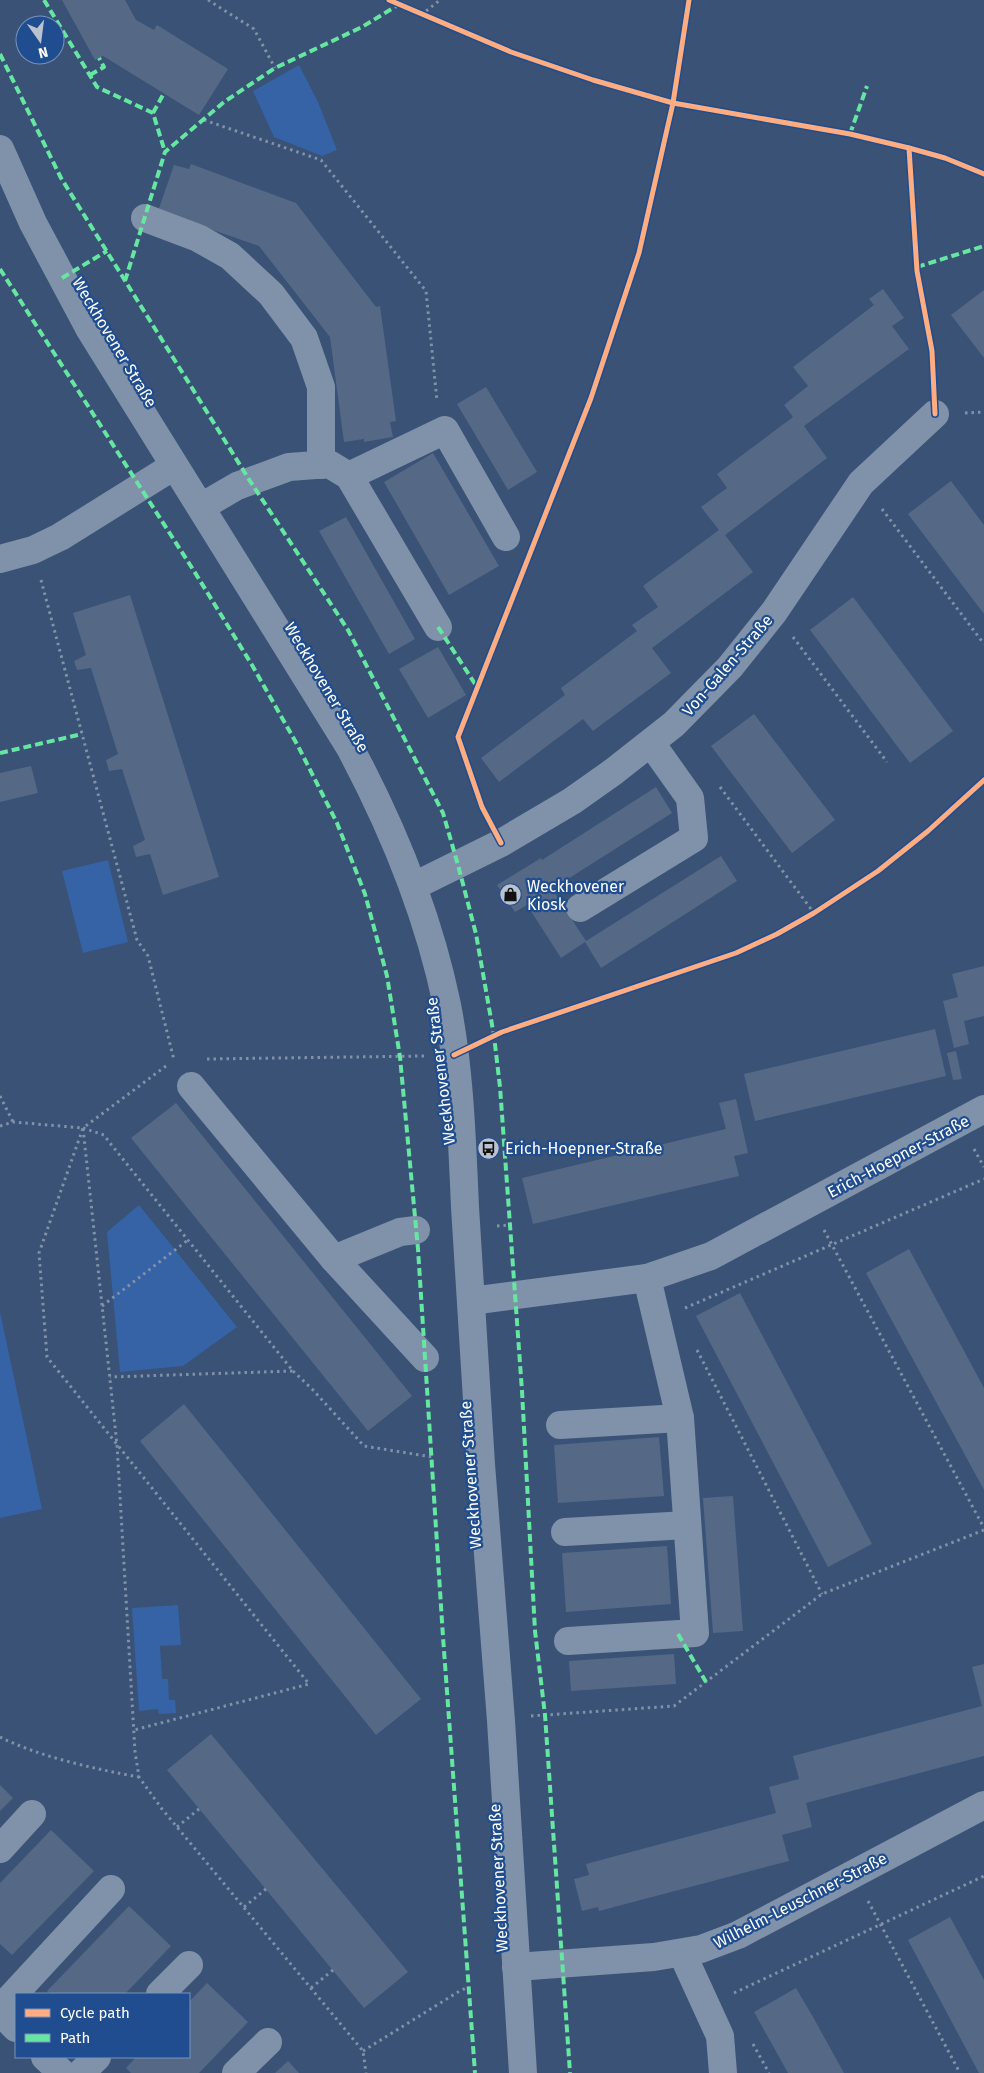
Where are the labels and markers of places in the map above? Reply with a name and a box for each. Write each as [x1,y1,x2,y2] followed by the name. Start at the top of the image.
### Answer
[527,877,625,914] place label: Weckhovener Kiosk
[499,883,523,907] shop icon: Weckhovener Kiosk
[477,1136,501,1160] bus stop icon: Erich-Hoepner-Straße
[505,1139,663,1158] place label: Erich-Hoepner-Straße

